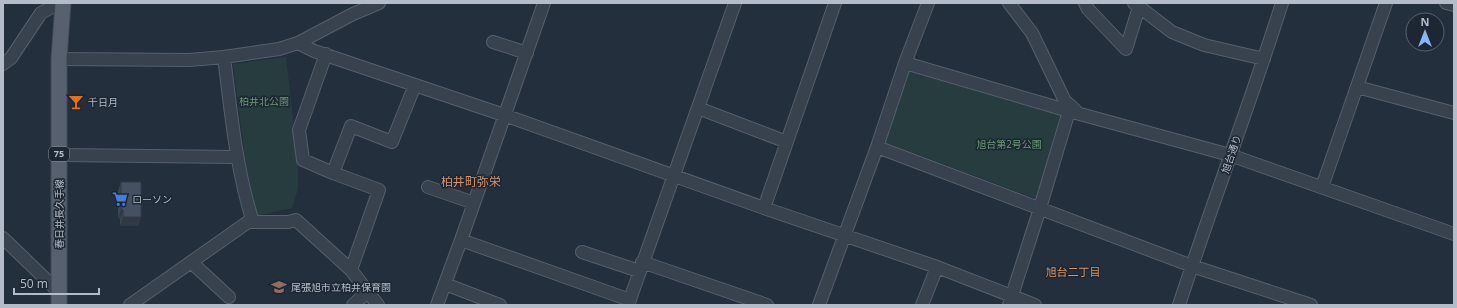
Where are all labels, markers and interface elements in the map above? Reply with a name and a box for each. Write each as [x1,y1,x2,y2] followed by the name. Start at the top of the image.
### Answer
[1405,12,1445,52] north arrow
[1421,14,1429,29] text: N
[67,93,85,111] bar icon: 千日月
[239,94,289,108] park label: 柏井北公園
[88,95,118,109] place label: 千日月
[1218,133,1244,175] street label: 旭台通り
[976,137,1042,151] park label: 旭台第2号公園
[49,147,69,161] road number: 75
[441,173,501,190] district label: 柏井町弥栄
[52,179,66,249] street label: 春日井長久手線
[111,190,129,208] supermarket icon: ローソン
[132,192,172,206] place label: ローソン
[1046,264,1101,279] district label: 旭台二丁目
[14,270,99,296] scale bar
[20,275,48,292] text: 50 m
[270,278,288,296] school or university icon: 尾張旭市立柏井保育園
[291,280,391,294] place label: 尾張旭市立柏井保育園

